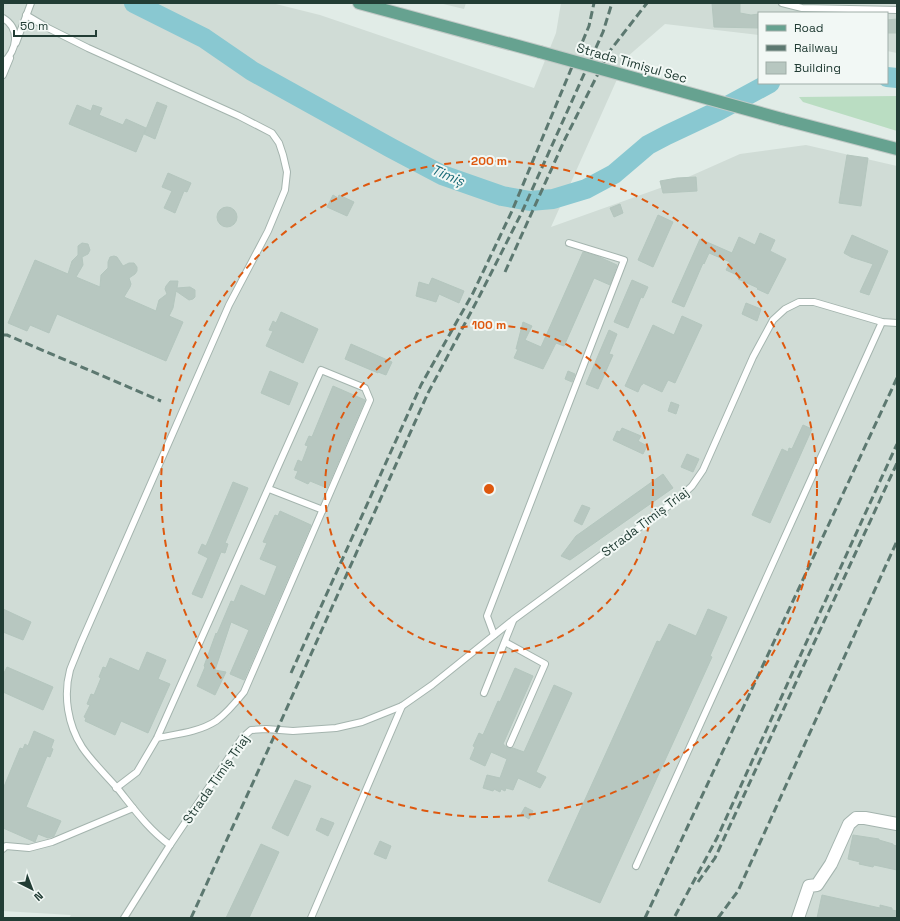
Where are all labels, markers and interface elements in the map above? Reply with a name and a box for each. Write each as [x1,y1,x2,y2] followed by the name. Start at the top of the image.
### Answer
[14,12,96,38] scale bar
[758,12,888,84] legend
[20,18,48,34] text: 50 m
[794,20,823,36] text: Road
[575,39,690,87] street label: Strada Timișul Sec
[794,40,838,56] text: Railway
[794,60,841,76] text: Building
[471,153,507,169] text: 200 m
[429,160,468,190] water label: Timiș
[472,317,506,333] text: 100 m
[482,482,496,496] centre of rings
[598,484,692,560] street label: Strada Timiș Triaj
[179,731,253,827] street label: Strada Timiș Triaj
[12,869,52,909] north arrow
[31,889,46,904] text: N

